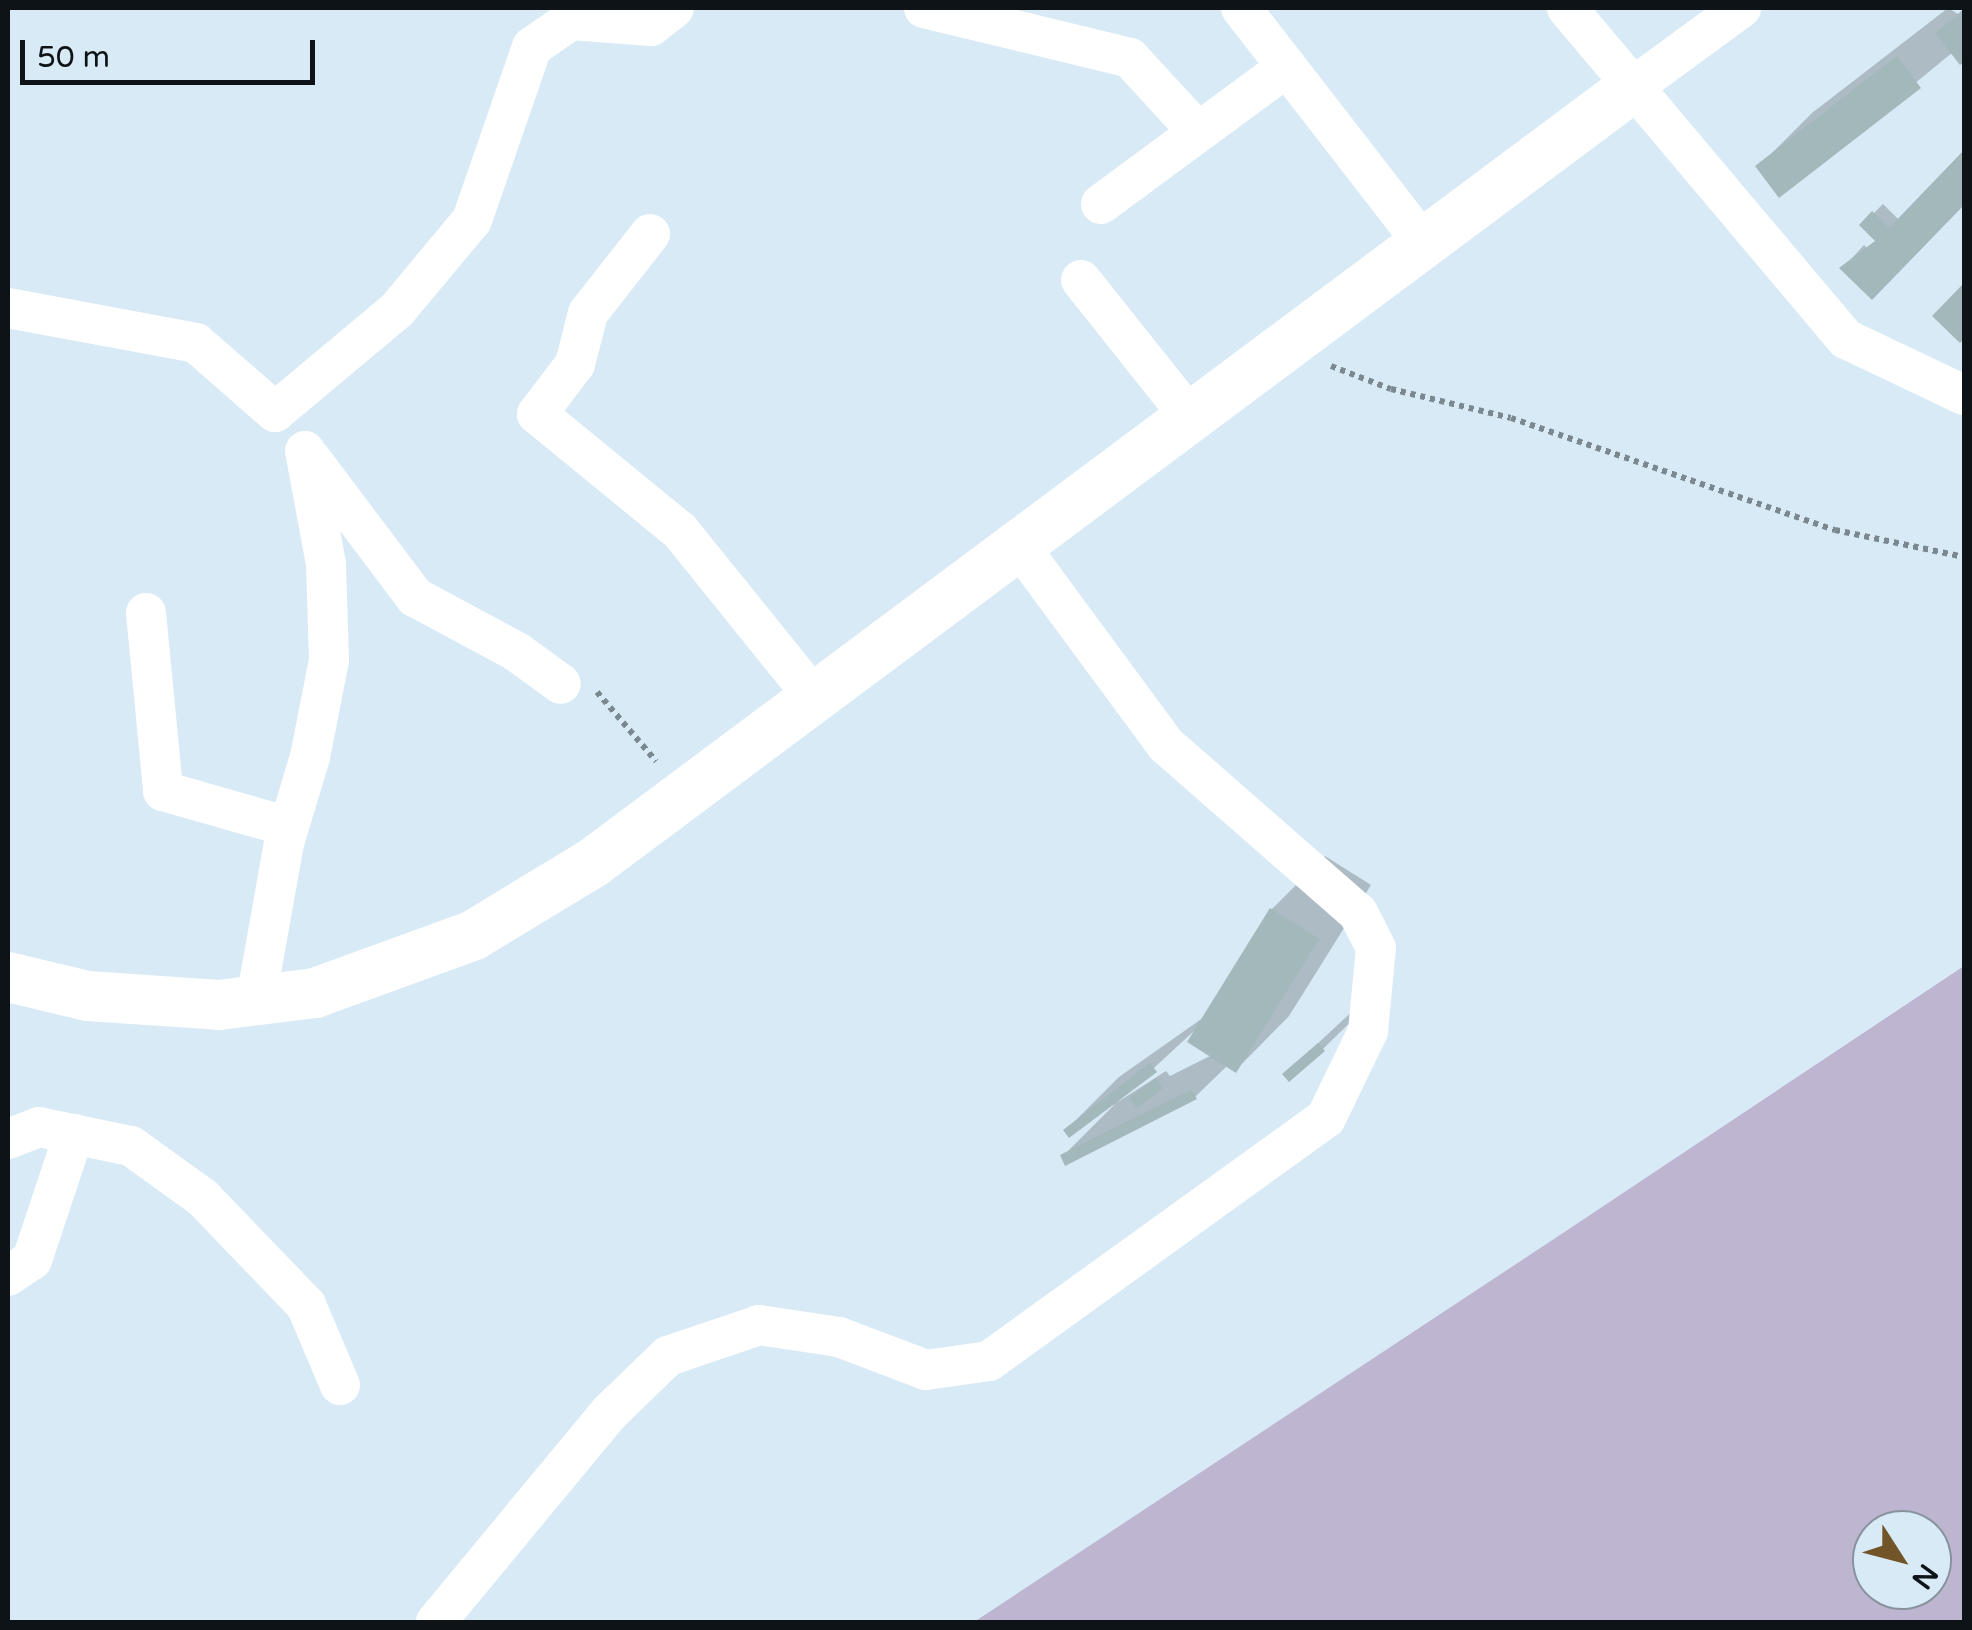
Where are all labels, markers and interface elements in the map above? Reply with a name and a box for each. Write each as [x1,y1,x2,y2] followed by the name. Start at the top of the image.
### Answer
[25,20,320,82] scale bar
[37,39,110,76] text: 50 m
[1852,1510,1952,1610] north arrow
[1904,1557,1945,1596] text: N

